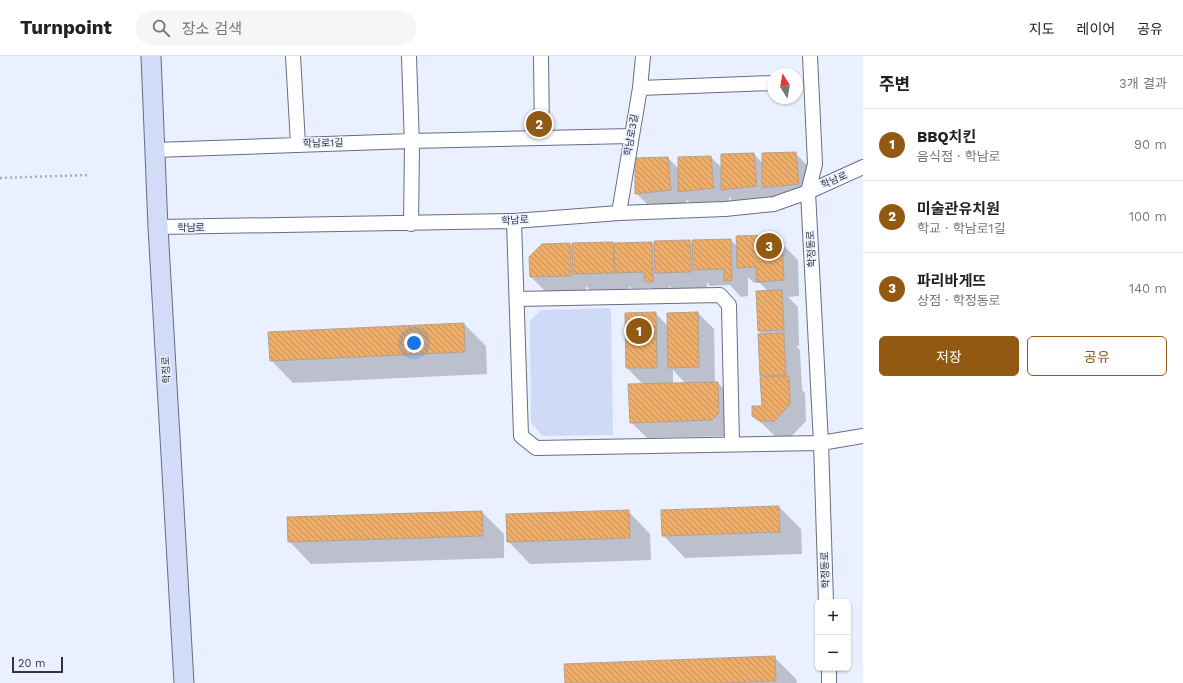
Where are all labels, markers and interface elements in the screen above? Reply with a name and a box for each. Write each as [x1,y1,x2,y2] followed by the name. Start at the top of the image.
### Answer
[136,10,416,46] search box
[20,16,112,39] text: Turnpoint
[150,17,172,39] icon: search
[182,20,242,38] text: 장소 검색
[1029,21,1055,37] text: 지도
[1077,21,1115,37] text: 레이어
[1137,21,1163,37] text: 공유
[767,68,803,104] north arrow
[879,74,910,94] text: 주변
[1119,76,1167,91] text: 3개 결과
[526,109,552,139] pin: 2
[622,113,640,157] street label: 학남로3길
[917,128,976,146] text: BBQ치킨
[303,137,343,149] street label: 학남로1길
[889,137,895,152] text: 1
[1134,137,1167,152] text: 90 m
[917,149,1001,164] text: 음식점 · 학남로
[819,169,849,191] street label: 학남로
[917,200,1000,218] text: 미술관유치원
[888,209,896,224] text: 2
[1129,209,1167,224] text: 100 m
[501,214,529,226] street label: 학남로
[917,221,1006,236] text: 학교 · 학남로1길
[177,222,205,233] street label: 학남로
[805,230,817,268] street label: 학정동로
[756,231,782,261] pin: 3
[917,272,986,290] text: 파리바게뜨
[888,281,896,296] text: 3
[1129,281,1167,296] text: 140 m
[917,293,1001,308] text: 상점 · 학정동로
[626,316,652,346] pin: 1
[404,333,424,353] your location
[879,336,1019,376] button: 저장
[1027,336,1167,376] button: 공유
[160,356,172,384] street label: 학정로
[819,551,831,589] street label: 학정동로
[815,599,851,671] map controls
[815,599,851,635] button: +
[815,635,851,671] button: −
[12,655,63,674] scale bar
[18,657,46,670] text: 20 m

